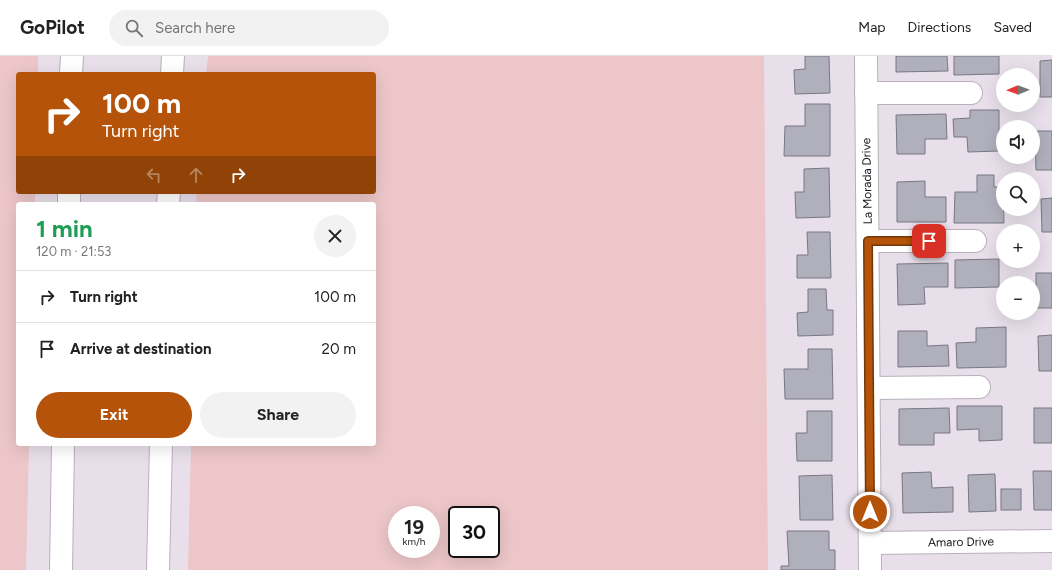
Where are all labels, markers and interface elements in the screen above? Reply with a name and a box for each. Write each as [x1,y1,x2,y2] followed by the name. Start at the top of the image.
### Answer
[109,10,389,46] search box
[20,16,85,39] text: GoPilot
[123,17,145,39] icon: search
[155,19,235,37] text: Search here
[858,19,886,36] text: Map
[908,19,971,36] text: Directions
[993,19,1032,36] text: Saved
[996,68,1040,112] north arrow
[996,68,1040,320] map controls
[102,86,181,120] text: 100 m
[36,88,88,140] icon: right
[102,120,179,142] text: Turn right
[996,120,1040,164] button: sound
[859,137,875,224] street label: La Morada Drive
[143,164,165,186] icon: left
[185,164,207,186] icon: ahead
[227,164,249,186] icon: right
[996,172,1040,216] button: search
[36,214,93,243] text: 1 min
[314,215,356,257] button: close
[912,224,946,258] pin
[996,224,1040,268] button: +
[918,230,940,252] icon: arrive
[36,244,111,259] text: 120 m · 21:53
[996,276,1040,320] button: −
[36,286,58,308] icon: right
[70,288,138,306] text: Turn right
[314,288,356,306] text: 100 m
[36,338,58,360] icon: arrive
[70,340,211,358] text: Arrive at destination
[322,340,356,358] text: 20 m
[36,392,192,438] button: Exit
[200,392,356,438] button: Share
[849,491,891,533] position arrow
[448,506,500,558] speed limit sign: 30
[404,515,424,539] text: 19
[928,534,995,550] street label: Amaro Drive
[403,535,425,548] text: km/h

